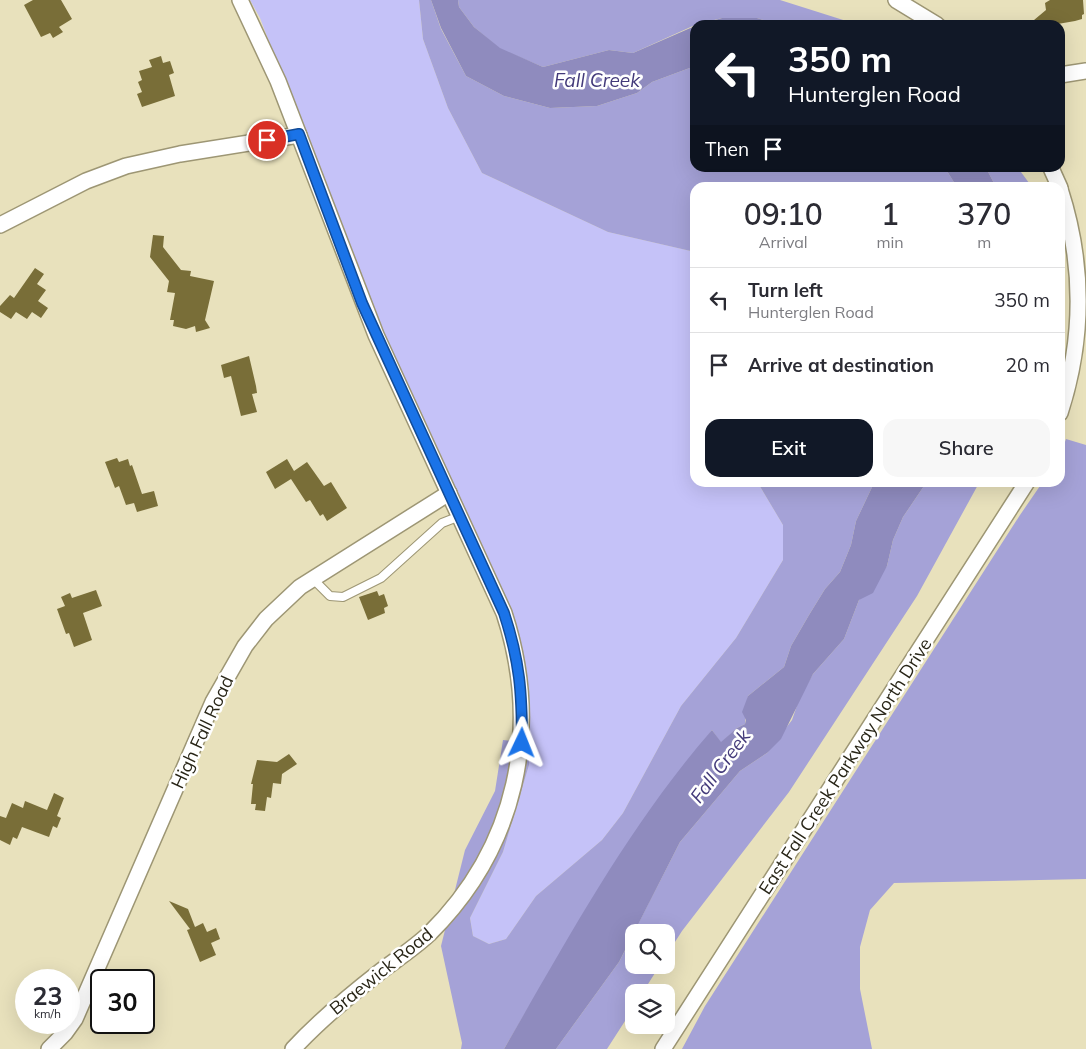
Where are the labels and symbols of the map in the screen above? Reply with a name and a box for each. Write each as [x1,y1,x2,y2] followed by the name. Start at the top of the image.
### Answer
[554,68,641,92] water label: Fall Creek
[246,119,288,161] pin
[753,634,937,898] street label: East Fall Creek Parkway North Drive
[166,672,238,792] street label: High Fall Road
[495,716,547,768] position arrow
[685,723,756,808] water label: Fall Creek
[325,922,437,1020] street label: Braewick Road
[90,969,155,1034] speed limit sign: 30

